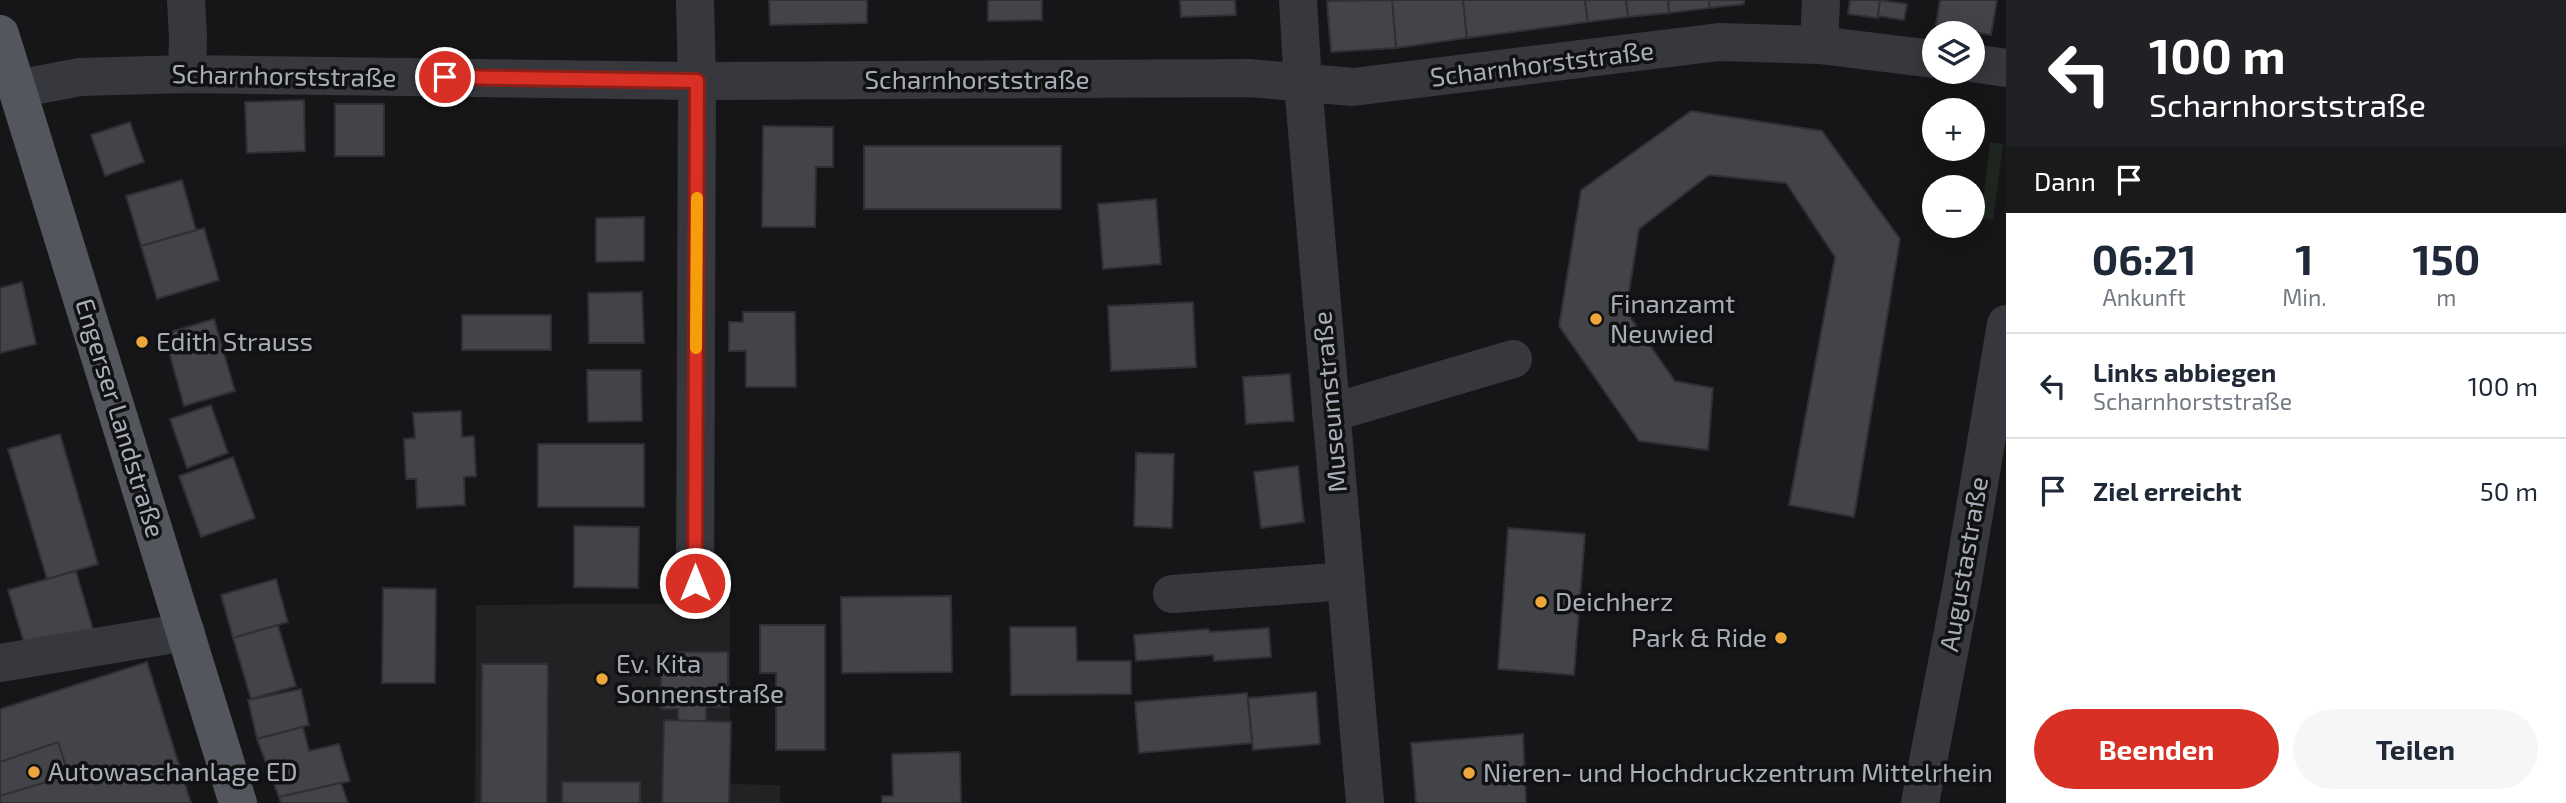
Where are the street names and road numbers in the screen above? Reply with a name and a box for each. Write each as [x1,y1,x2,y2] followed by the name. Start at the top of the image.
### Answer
[1428,33,1655,92] street label: Scharnhorststraße
[171,57,397,92] street label: Scharnhorststraße
[865,63,1089,94] street label: Scharnhorststraße
[70,294,173,541] street label: Engerser Landstraße
[1305,310,1352,494] street label: Museumstraße
[1932,474,1993,654] street label: Augustastraße

